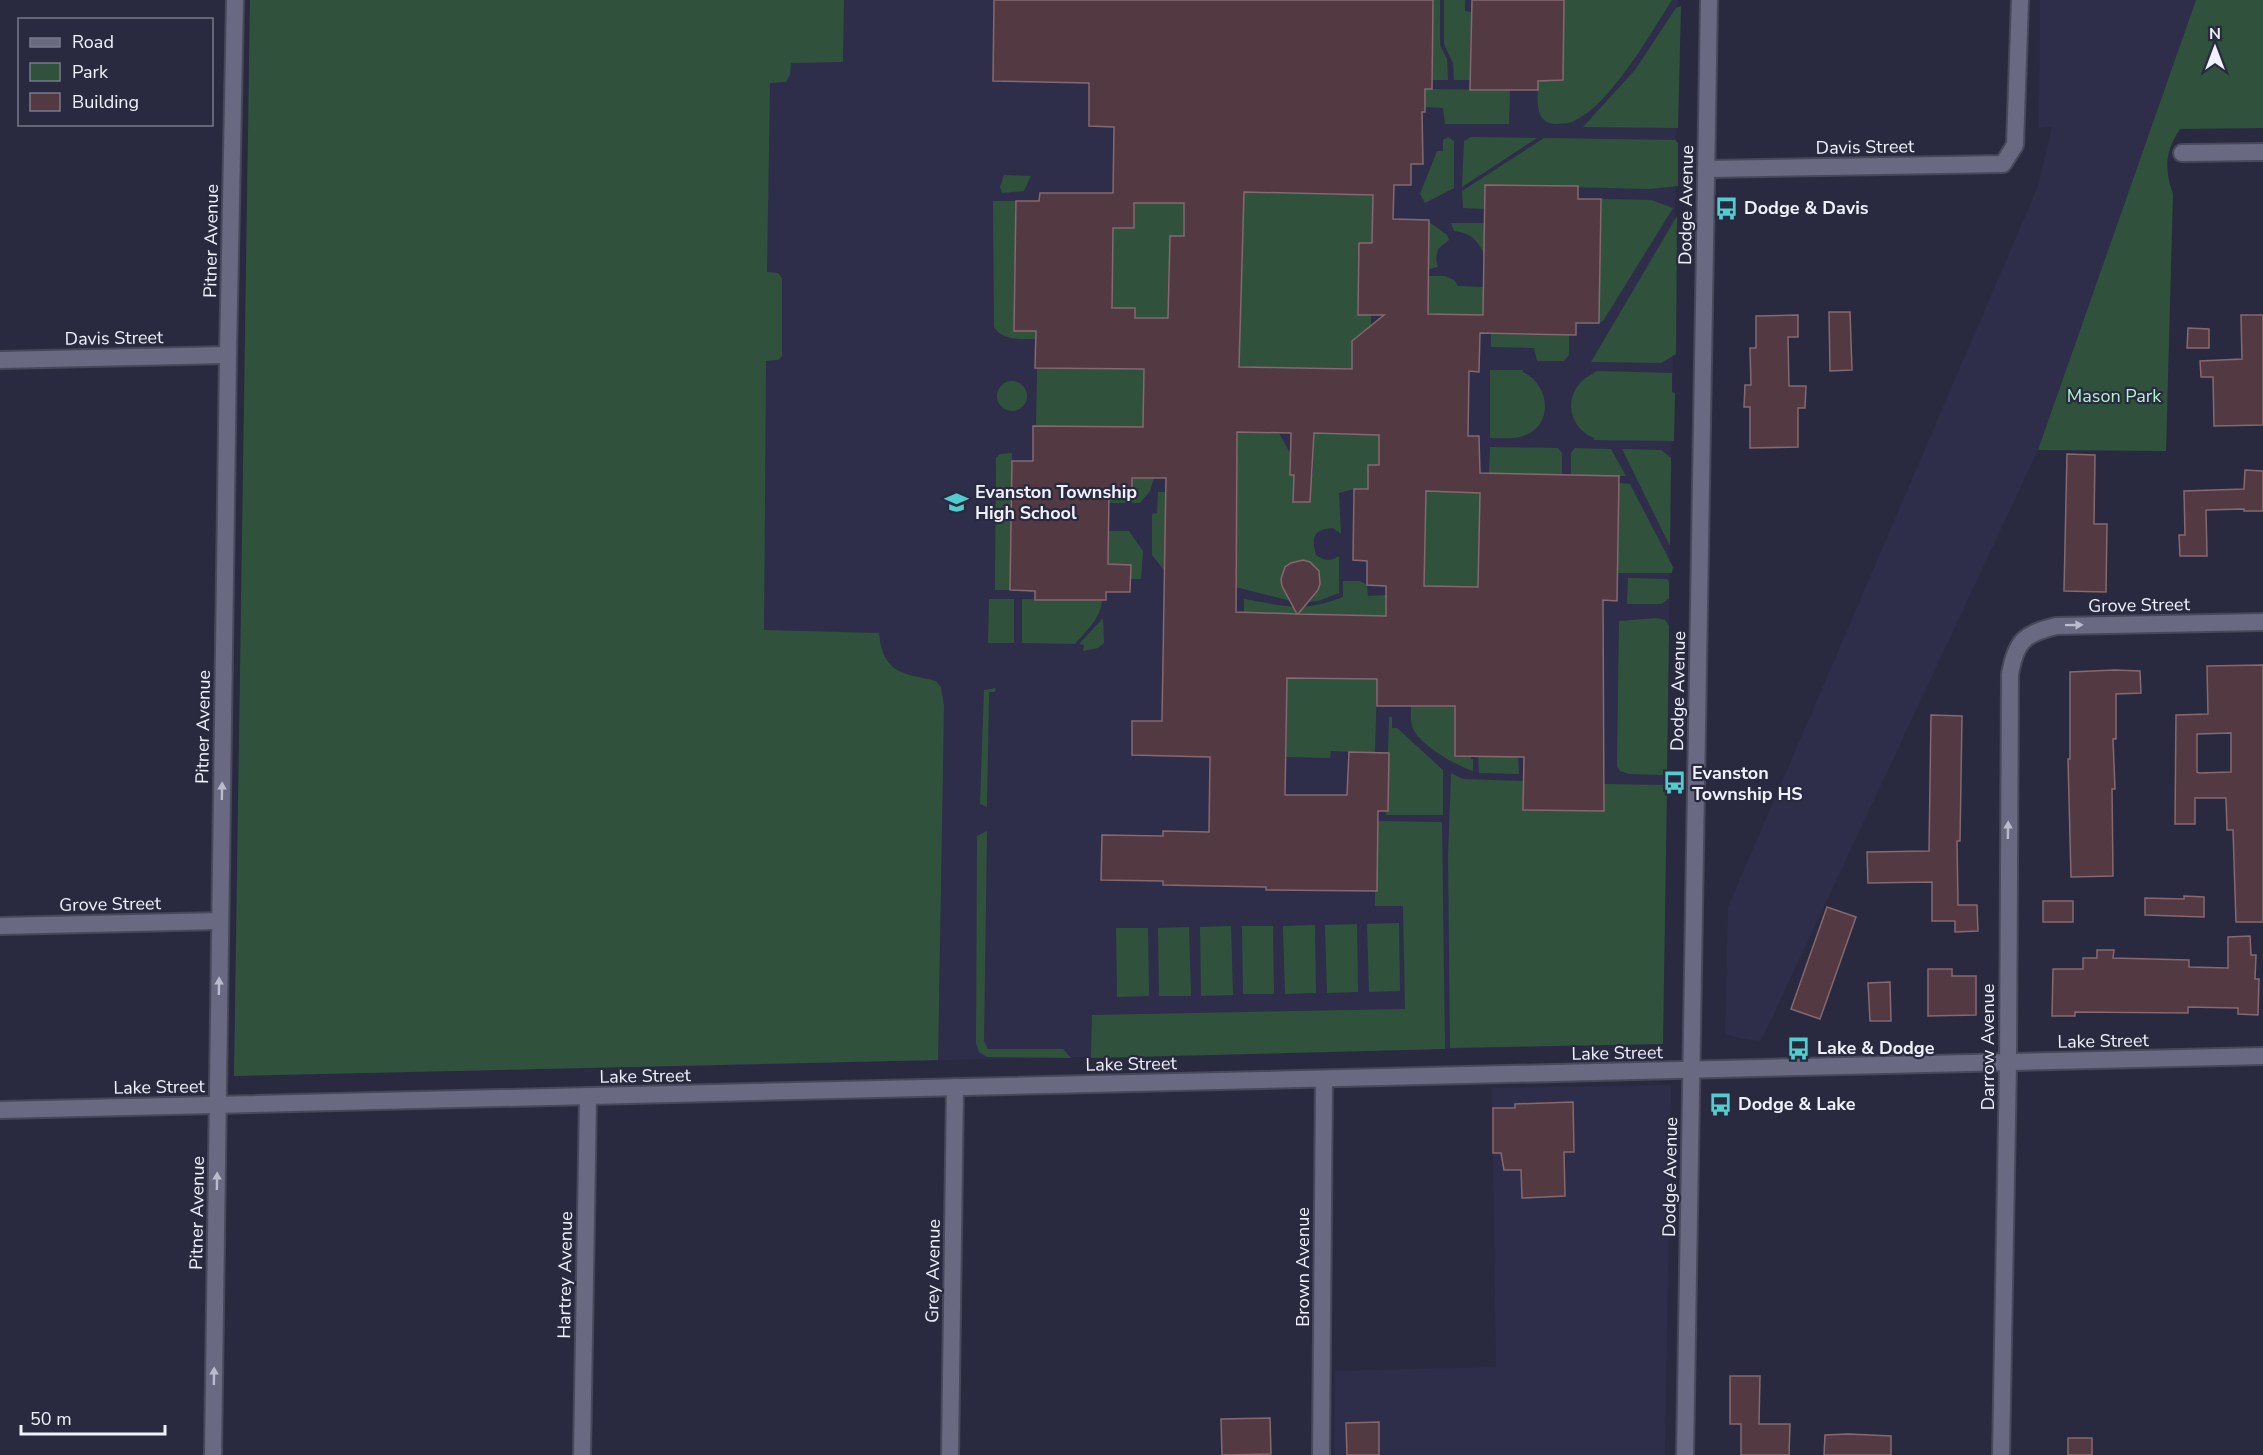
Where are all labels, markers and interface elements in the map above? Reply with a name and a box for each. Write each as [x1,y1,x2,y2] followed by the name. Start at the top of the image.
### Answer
[18,18,213,126] legend
[2185,18,2245,78] north arrow
[2209,23,2221,45] text: N
[72,30,114,54] text: Road
[72,60,109,84] text: Park
[72,90,139,114] text: Building
[1815,134,1915,160] street label: Davis Street
[1673,145,1699,265] street label: Dodge Avenue
[198,184,224,298] street label: Pitner Avenue
[1713,195,1739,221] bus stop icon: Dodge & Davis
[1744,196,1869,220] place label: Dodge & Davis
[64,325,164,351] street label: Davis Street
[2067,384,2162,408] park label: Mason Park
[975,480,1137,525] place label: Evanston Township High School
[944,489,970,515] school or university icon: Evanston Township High School
[2088,592,2191,618] street label: Grove Street
[2064,621,2083,630] one-way arrow
[1665,631,1691,751] street label: Dodge Avenue
[190,670,216,784] street label: Pitner Avenue
[1692,761,1803,806] place label: Evanston Township HS
[1661,770,1687,796] bus stop icon: Evanston Township HS
[217,781,227,800] one-way arrow
[2004,820,2013,839] one-way arrow
[59,891,162,917] street label: Grove Street
[214,976,224,995] one-way arrow
[1976,984,2000,1110] street label: Darrow Avenue
[2057,1028,2150,1054] street label: Lake Street
[1786,1035,1812,1061] bus stop icon: Lake & Dodge
[1817,1036,1935,1060] place label: Lake & Dodge
[1571,1040,1664,1066] street label: Lake Street
[1085,1051,1178,1077] street label: Lake Street
[599,1063,692,1089] street label: Lake Street
[113,1074,206,1100] street label: Lake Street
[1707,1091,1733,1117] bus stop icon: Dodge & Lake
[1738,1092,1856,1116] place label: Dodge & Lake
[1657,1117,1683,1237] street label: Dodge Avenue
[184,1156,210,1270] street label: Pitner Avenue
[212,1171,222,1190] one-way arrow
[1291,1207,1315,1327] street label: Brown Avenue
[552,1211,578,1339] street label: Hartrey Avenue
[920,1219,946,1323] street label: Grey Avenue
[209,1366,219,1385] one-way arrow
[21,1398,165,1436] scale bar
[30,1407,72,1431] text: 50 m

